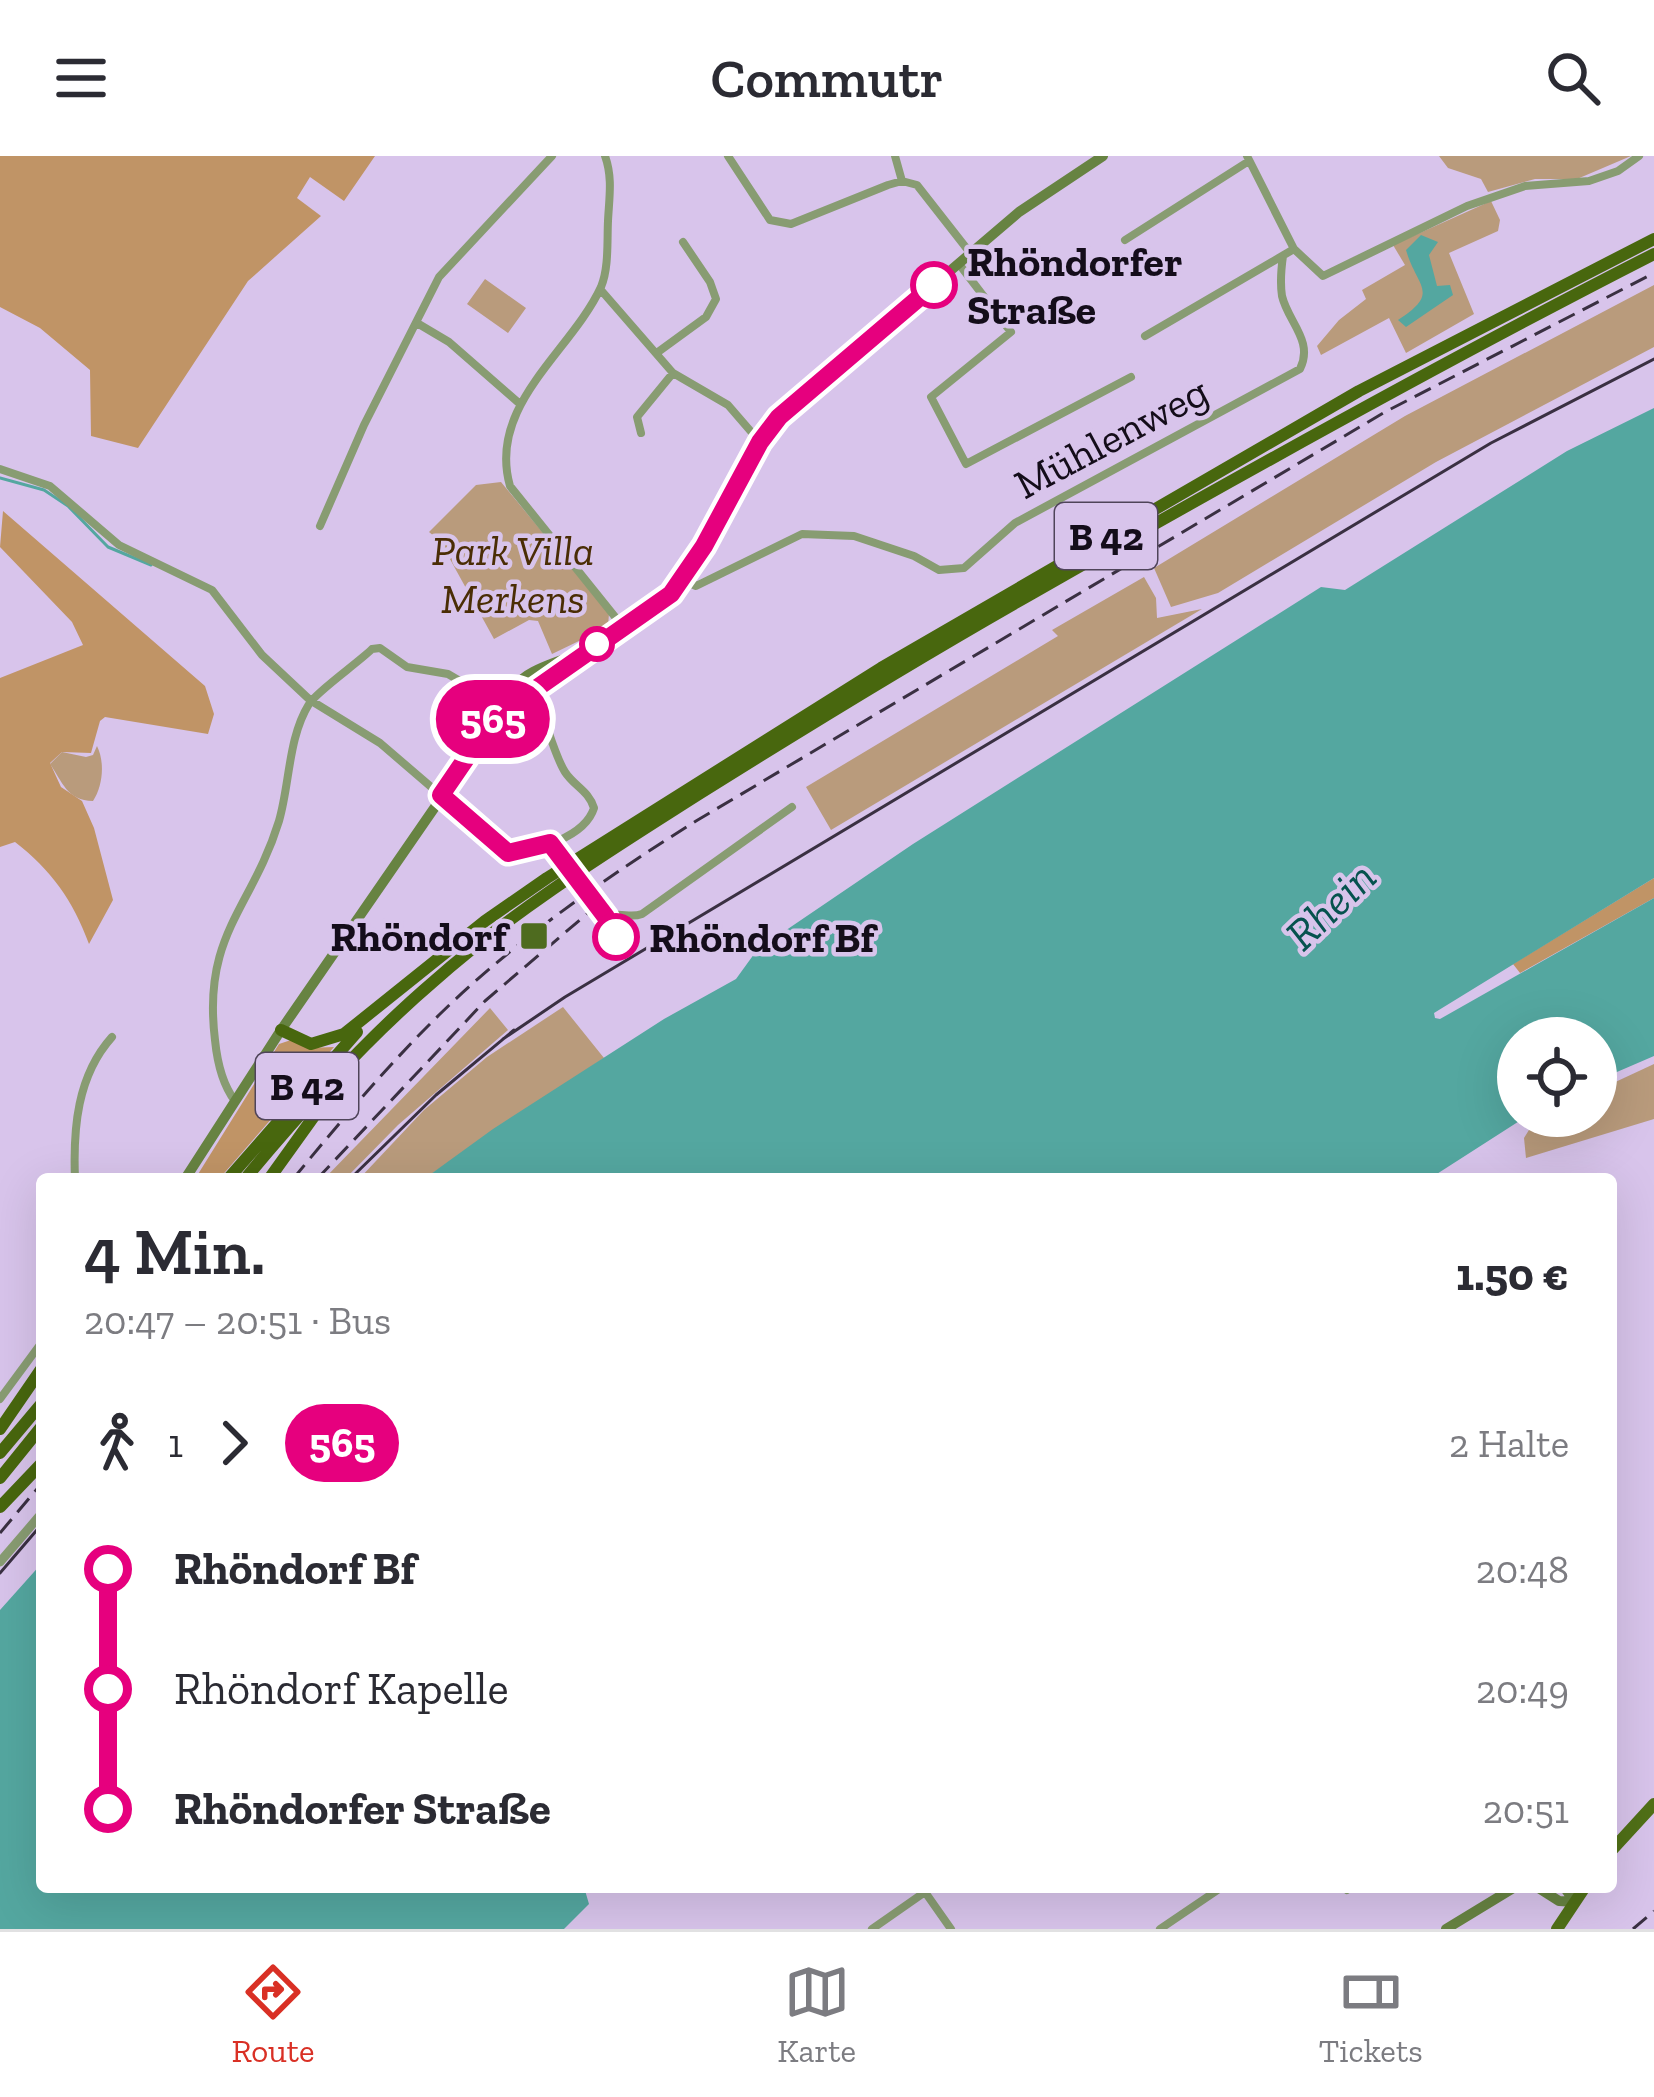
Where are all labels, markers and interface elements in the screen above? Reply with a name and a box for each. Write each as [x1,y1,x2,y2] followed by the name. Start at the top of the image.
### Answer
[48,45,114,111] icon: menu
[1540,45,1606,111] icon: search
[711,46,943,111] text: Commutr
[967,236,1182,335] place label: Rhöndorfer Straße
[912,263,956,307] marker: Rhöndorfer Straße
[1006,365,1217,510] street label: Mühlenweg
[1055,503,1157,569] road number: B 42
[432,525,594,624] park label: Park Villa Merkens
[581,628,613,660] unlabelled marker
[424,680,562,758] line badge: 565
[460,693,526,744] text: 565
[1274,850,1387,961] water label: Rhein
[330,911,511,962] place label: Rhöndorf
[649,912,878,963] place label: Rhöndorf Bf
[594,915,638,959] marker: Rhöndorf Bf
[518,920,550,952] marker: Rhöndorf
[1497,1017,1617,1137] map controls
[1497,1017,1617,1137] button: locate
[256,1053,358,1119] road number: B 42
[84,1212,265,1291] text: 4 Min.
[1456,1248,1569,1302] text: 1.50 €
[84,1297,391,1344] text: 20:47 – 20:51 · Bus
[84,1410,150,1476] icon: walk
[201,1410,267,1476] icon: forward
[309,1417,375,1468] text: 565
[168,1420,183,1467] text: 1
[1449,1420,1569,1467] text: 2 Halte
[174,1542,416,1596] text: Rhöndorf Bf
[1476,1546,1569,1593] text: 20:48
[174,1662,509,1716] text: Rhöndorf Kapelle
[1476,1666,1569,1713] text: 20:49
[174,1782,551,1836] text: Rhöndorfer Straße
[1483,1786,1569,1833] text: 20:51
[231,1959,315,2070] tab: Route
[777,1959,856,2070] tab: Karte
[1319,1959,1423,2070] tab: Tickets

